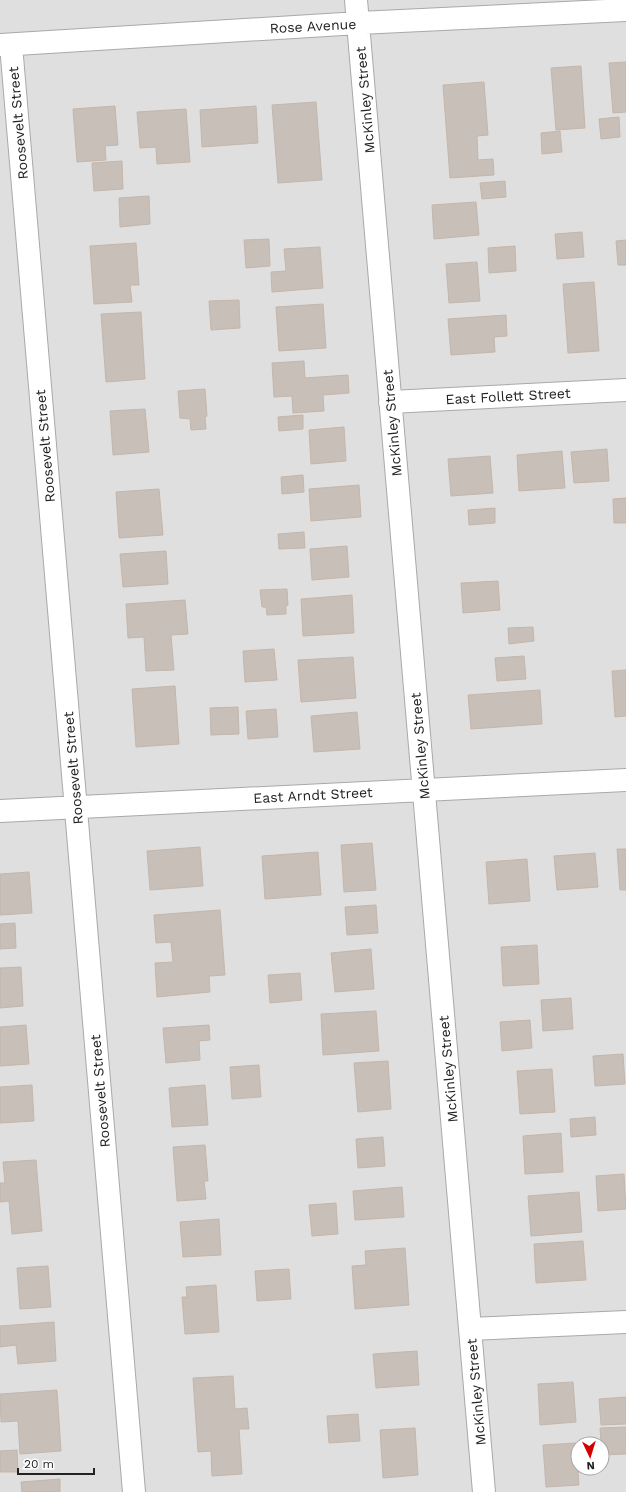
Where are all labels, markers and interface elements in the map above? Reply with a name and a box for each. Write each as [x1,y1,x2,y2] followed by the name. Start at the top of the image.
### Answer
[269,16,357,36] street label: Rose Avenue
[352,46,378,154] street label: McKinley Street
[5,66,31,180] street label: Roosevelt Street
[379,369,405,477] street label: McKinley Street
[445,385,571,407] street label: East Follett Street
[32,389,58,503] street label: Roosevelt Street
[407,692,433,800] street label: McKinley Street
[60,711,86,825] street label: Roosevelt Street
[253,784,373,806] street label: East Arndt Street
[435,1015,461,1123] street label: McKinley Street
[87,1034,113,1148] street label: Roosevelt Street
[463,1338,489,1446] street label: McKinley Street
[570,1436,610,1476] north arrow
[18,1450,94,1476] scale bar
[24,1457,54,1471] text: 20 m
[586,1459,595,1472] text: N

